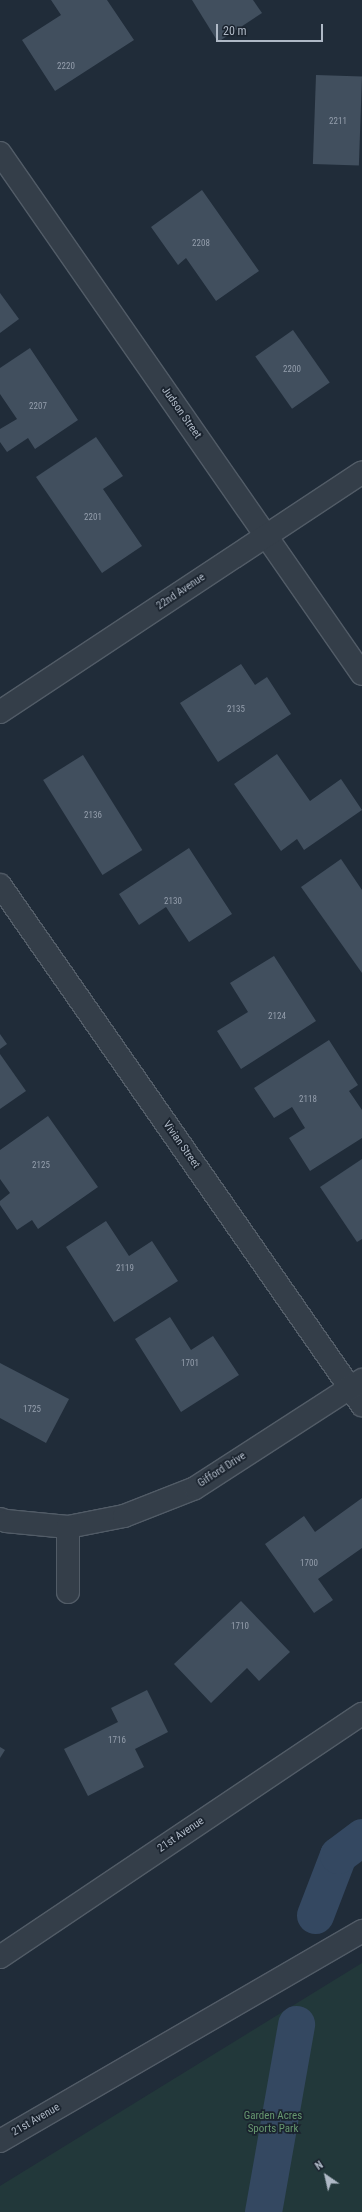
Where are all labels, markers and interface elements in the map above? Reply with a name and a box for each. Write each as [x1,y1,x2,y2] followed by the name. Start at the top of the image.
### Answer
[218,16,325,42] scale bar
[223,24,247,38] text: 20 m
[57,61,75,71] house number: 2220
[329,116,347,126] house number: 2211
[192,238,210,248] house number: 2208
[283,364,301,374] house number: 2200
[158,385,204,441] street label: Judson Street
[29,401,47,411] house number: 2207
[84,512,102,522] house number: 2201
[154,571,208,613] street label: 22nd Avenue
[227,704,245,714] house number: 2135
[84,810,102,820] house number: 2136
[164,896,182,906] house number: 2130
[268,1011,286,1021] house number: 2124
[299,1094,317,1104] house number: 2118
[160,1119,202,1171] street label: Vivian Street
[32,1160,50,1170] house number: 2125
[116,1263,134,1273] house number: 2119
[181,1358,199,1368] house number: 1701
[23,1404,41,1414] house number: 1725
[195,1450,249,1490] street label: Gifford Drive
[300,1558,318,1568] house number: 1700
[231,1621,249,1631] house number: 1710
[108,1735,126,1745] house number: 1716
[155,1815,207,1855] street label: 21st Avenue
[10,2101,62,2139] street label: 21st Avenue
[244,2110,302,2136] park label: Garden Acres Sports Park
[306,2156,346,2196] north arrow
[313,2158,325,2173] text: N

